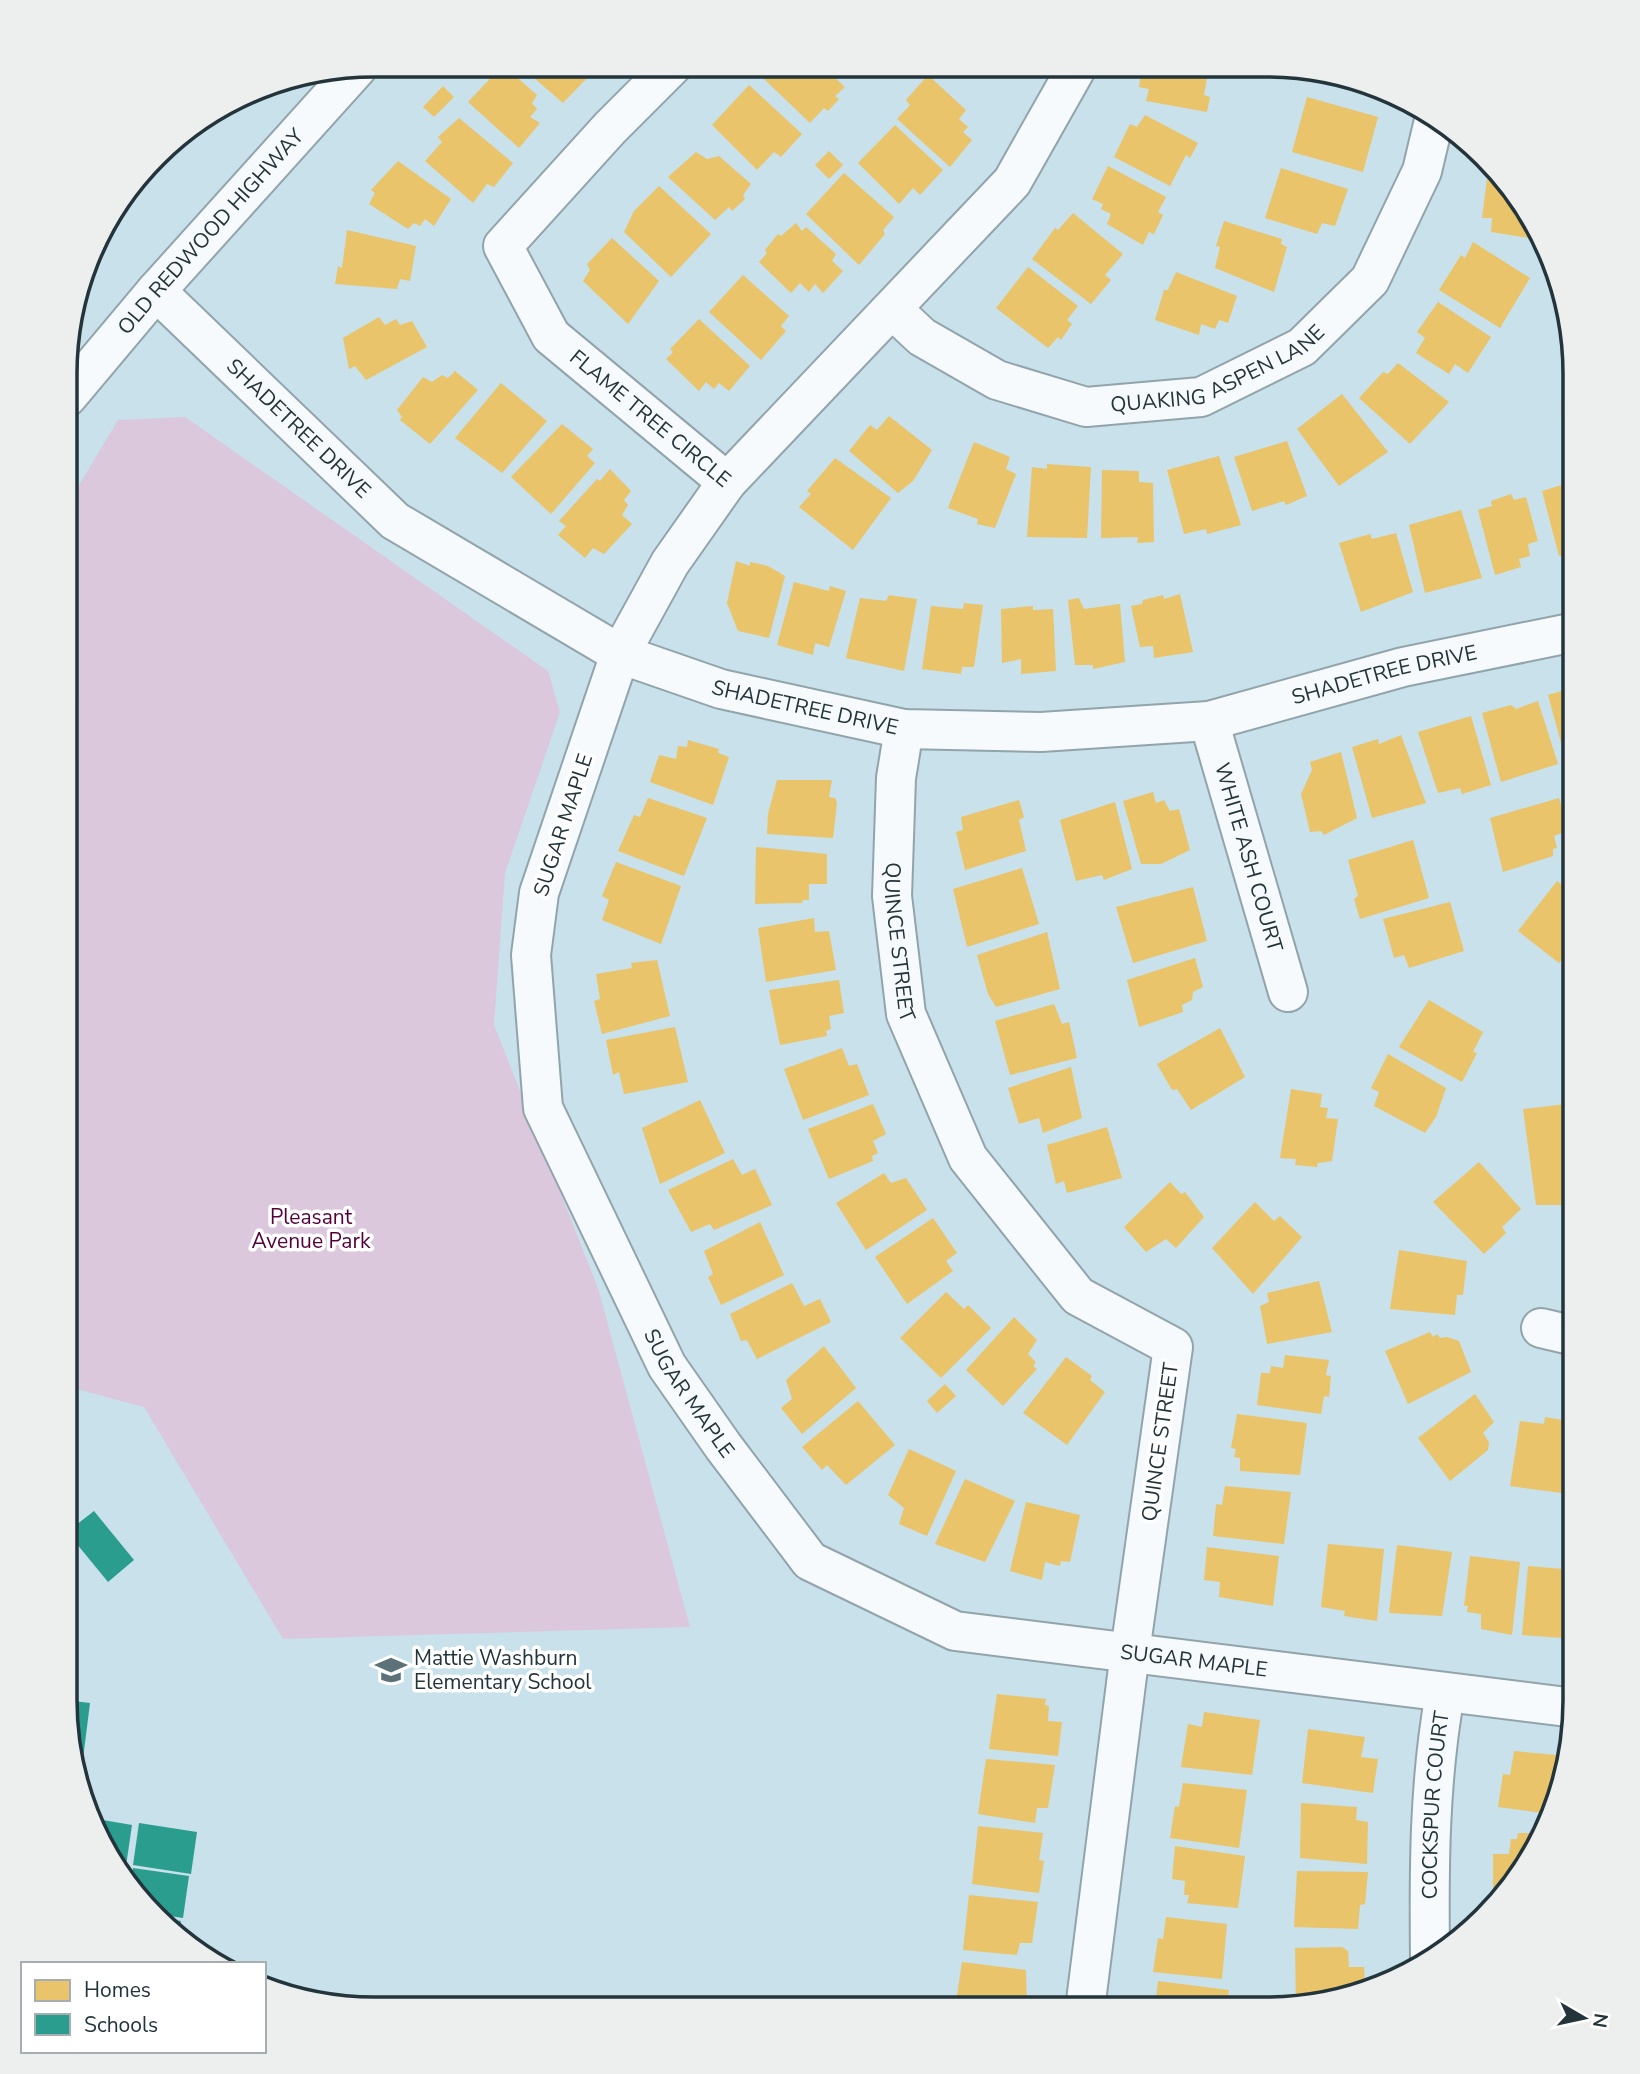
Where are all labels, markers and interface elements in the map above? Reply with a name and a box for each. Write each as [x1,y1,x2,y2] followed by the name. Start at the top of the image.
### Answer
[111,122,310,341] street label: OLD REDWOOD HIGHWAY
[1109,319,1331,419] street label: QUAKING ASPEN LANE
[564,343,737,493] street label: FLAME TREE CIRCLE
[220,352,377,504] street label: SHADETREE DRIVE
[1288,638,1479,711] street label: SHADETREE DRIVE
[708,673,901,741] street label: SHADETREE DRIVE
[527,750,599,900] street label: SUGAR MAPLE
[1208,759,1290,956] street label: WHITE ASH COURT
[878,862,922,1027] street label: QUINCE STREET
[252,1203,371,1255] park label: Pleasant Avenue Park
[637,1324,741,1463] street label: SUGAR MAPLE
[1135,1360,1185,1523] street label: QUINCE STREET
[1119,1638,1269,1684] street label: SUGAR MAPLE
[414,1644,592,1696] place label: Mattie Washburn Elementary School
[374,1653,408,1687] school or university icon: Mattie Washburn Elementary School
[1416,1709,1456,1900] street label: COCKSPUR COURT
[21,1962,266,2053] legend
[84,1976,151,2004] text: Homes
[1549,1983,1619,2053] north arrow
[84,2011,158,2039] text: Schools
[1586,2011,1614,2030] text: N

